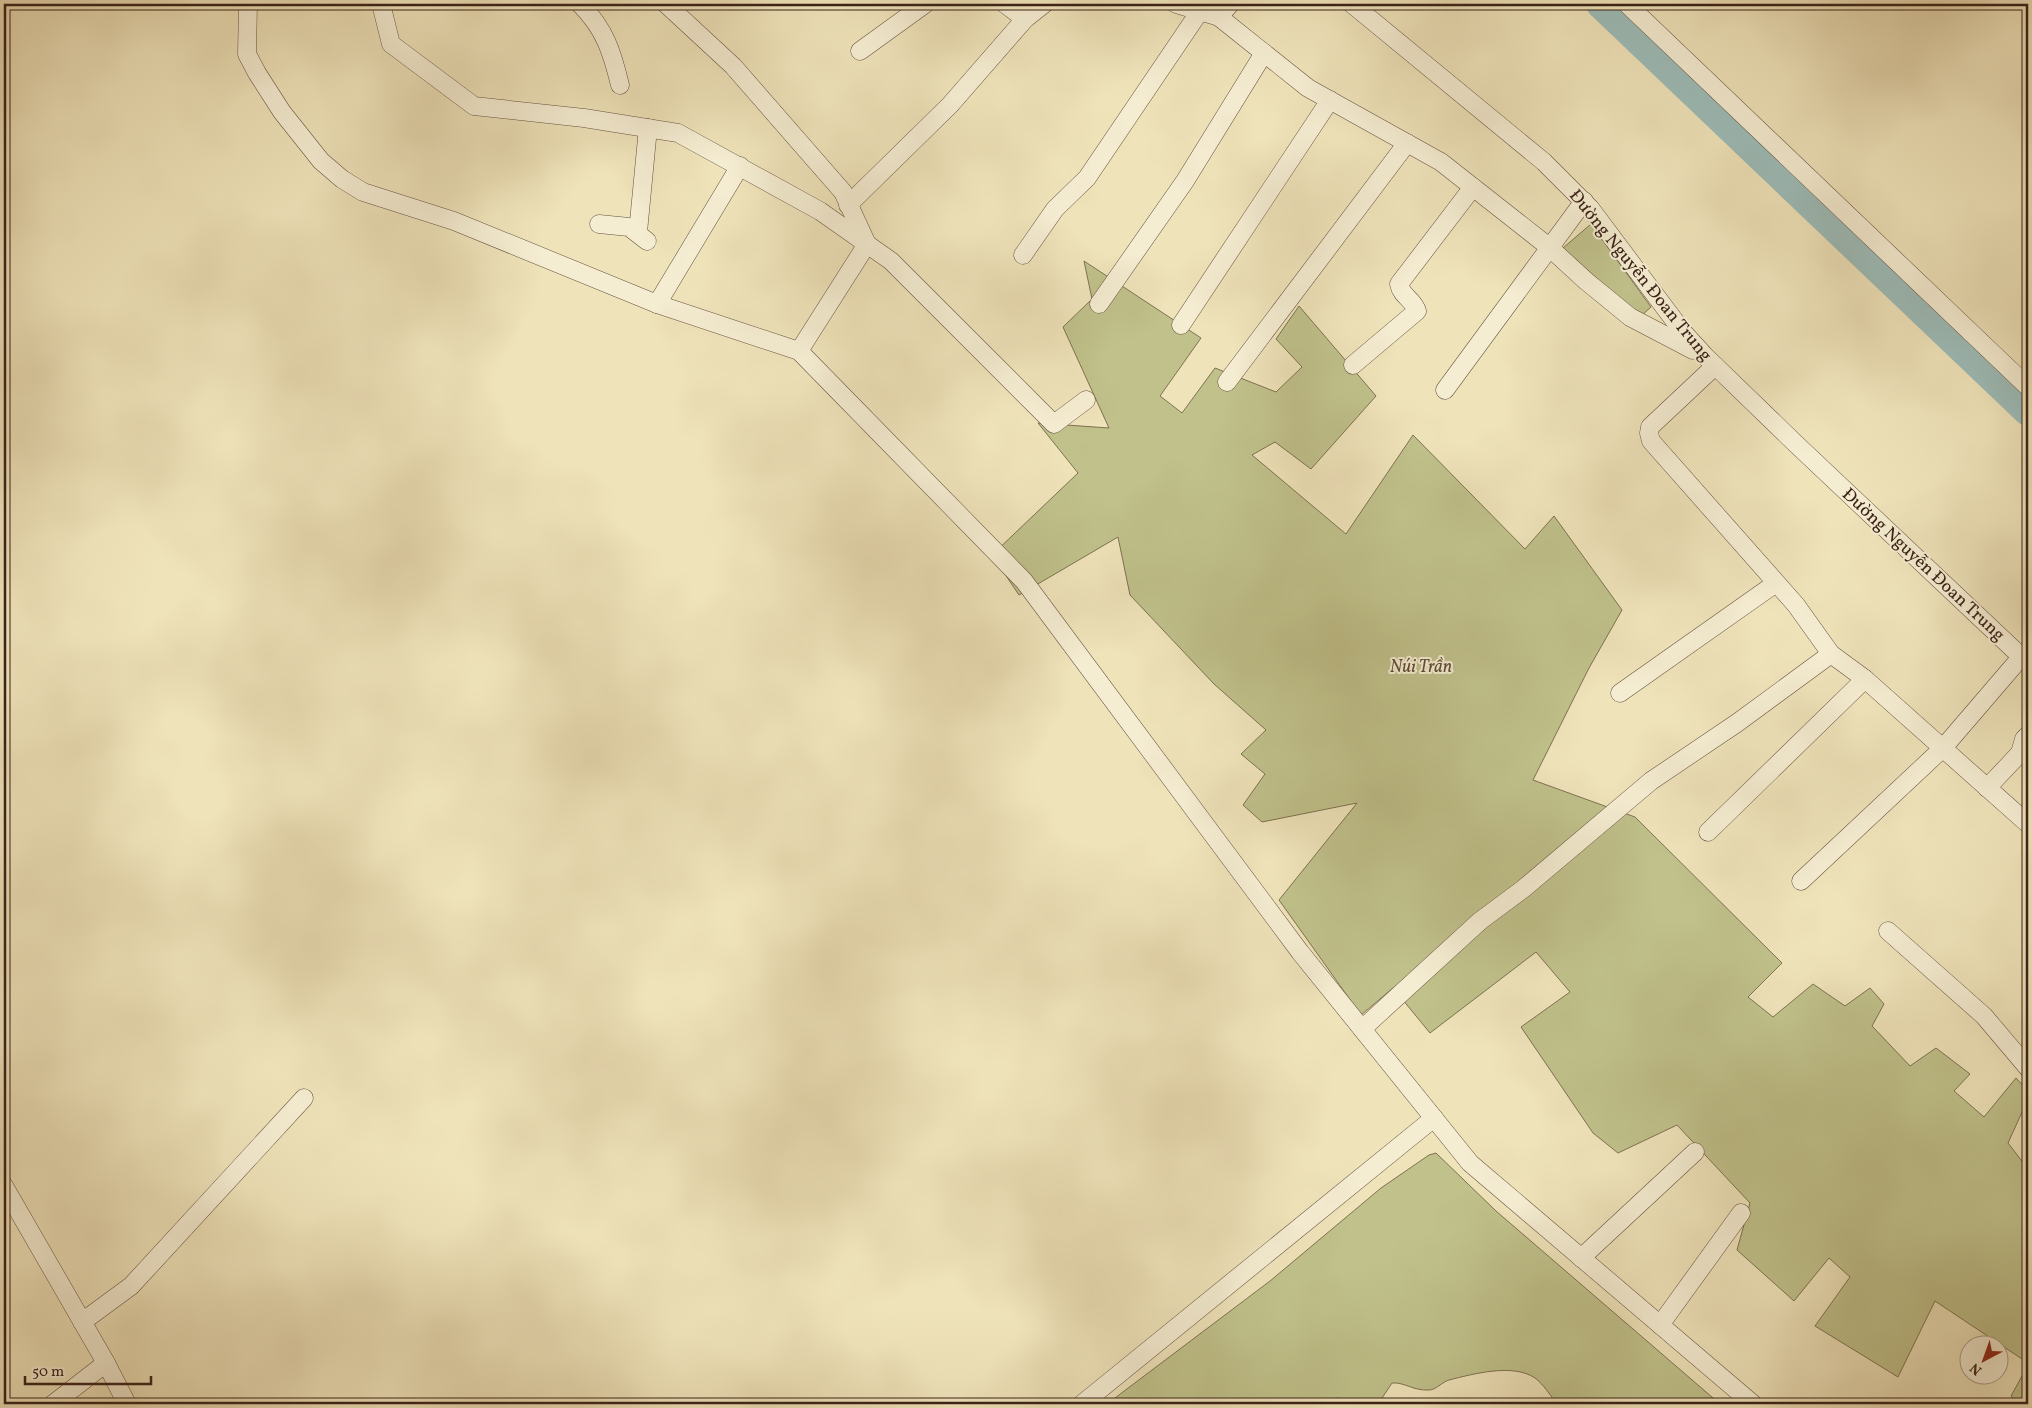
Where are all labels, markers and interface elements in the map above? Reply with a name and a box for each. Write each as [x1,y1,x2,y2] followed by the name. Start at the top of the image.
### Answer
[1563,185,1717,367] street label: Đường Nguyễn Đoan Trung
[1836,483,2010,648] street label: Đường Nguyễn Đoan Trung
[1390,655,1452,680] park label: Núi Trần
[1960,1336,2010,1386] north arrow
[25,1353,151,1385] scale bar
[1966,1358,1987,1379] text: N
[32,1362,64,1383] text: 50 m

